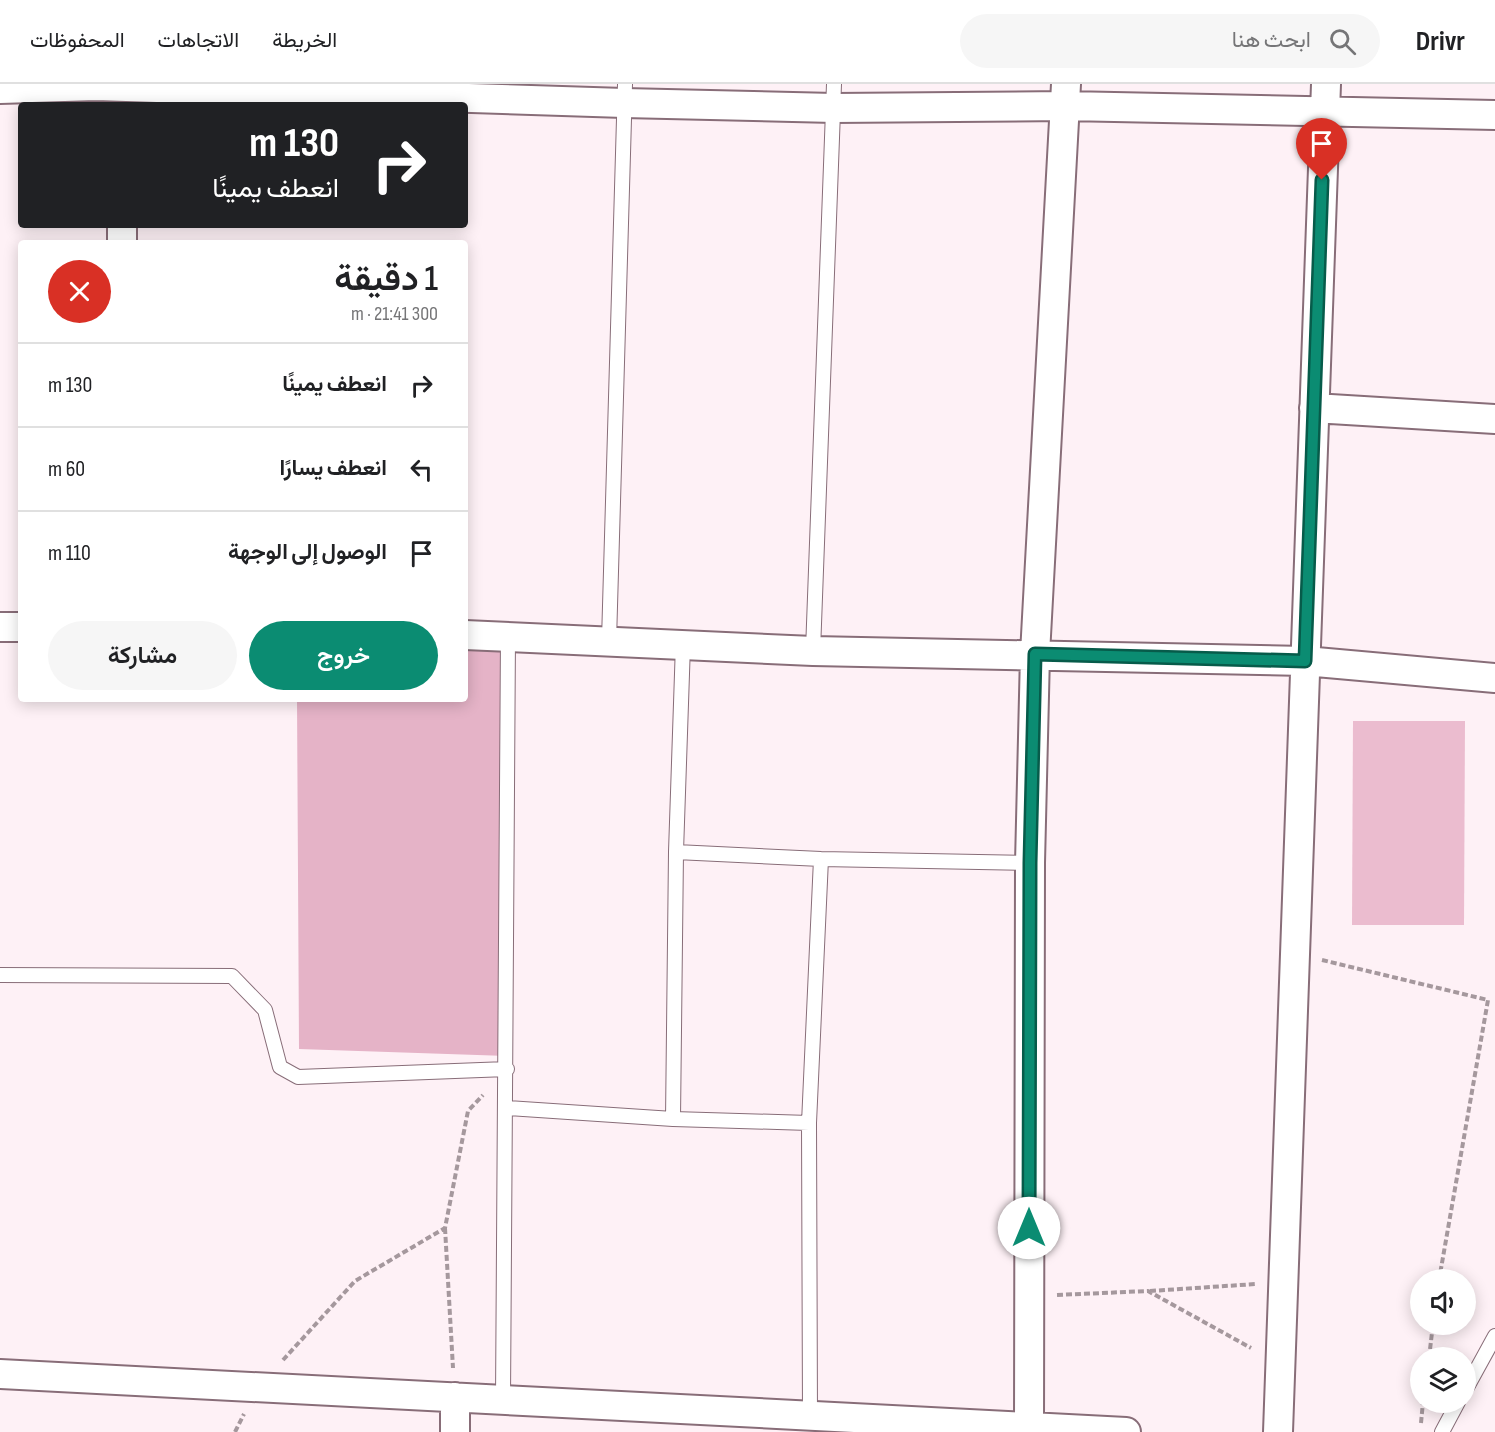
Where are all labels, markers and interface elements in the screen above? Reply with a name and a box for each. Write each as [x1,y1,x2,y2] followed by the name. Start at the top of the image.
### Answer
[960,14,1380,68] search box
[1326,25,1359,58] icon: search
[1416,25,1465,58] text: Drivr
[1232,27,1311,54] text: ابحث هنا
[30,28,125,53] text: المحفوظات
[158,28,239,53] text: الاتجاهات
[272,28,337,53] text: الخريطة
[249,118,339,169] text: 130 m
[1296,118,1347,180] pin
[360,126,438,204] icon: right
[1305,127,1338,160] icon: arrive
[212,173,339,205] text: انعطف يمينًا
[334,258,438,301] text: 1 دقيقة
[48,260,111,323] button: close
[351,302,438,326] text: 300 m · 21:41
[405,369,438,402] icon: right
[282,371,387,398] text: انعطف يمينًا
[48,372,92,399] text: 130 m
[405,453,438,486] icon: left
[279,455,387,482] text: انعطف يسارًا
[48,456,85,483] text: 60 m
[405,537,438,570] icon: arrive
[228,539,387,566] text: الوصول إلى الوجهة
[48,540,91,567] text: 110 m
[48,621,237,690] button: مشاركة
[249,621,438,690] button: خروج
[997,1196,1061,1260] position arrow
[1410,1269,1476,1413] map controls
[1410,1269,1476,1335] button: sound
[1410,1347,1476,1413] button: layers

